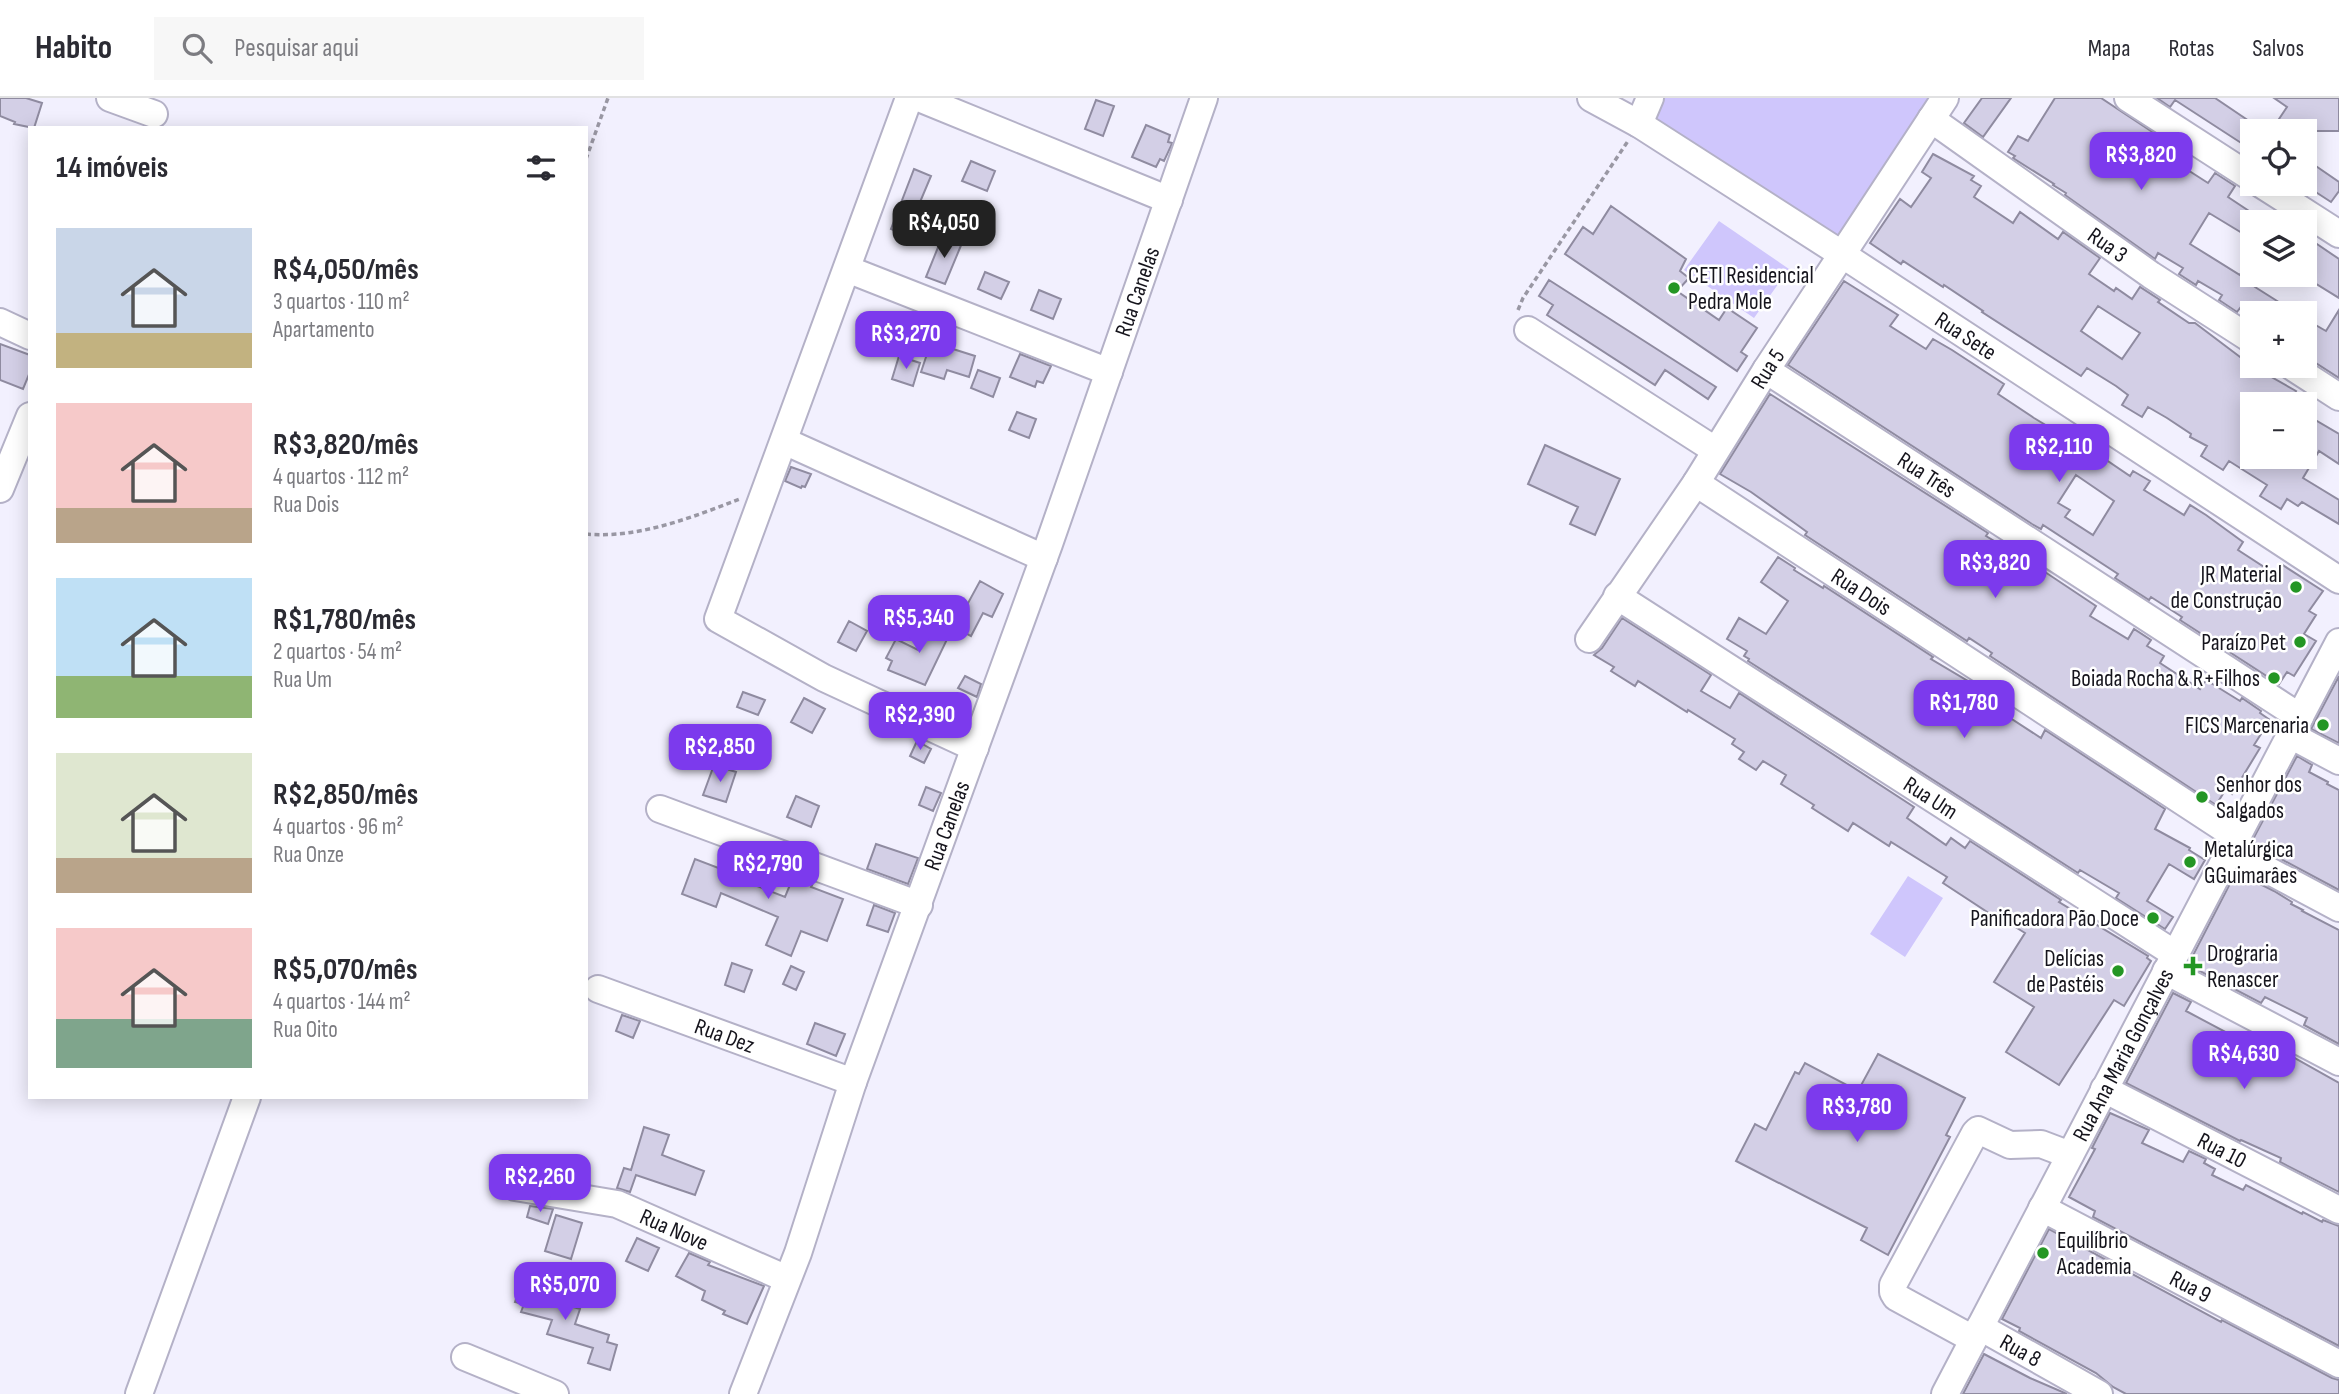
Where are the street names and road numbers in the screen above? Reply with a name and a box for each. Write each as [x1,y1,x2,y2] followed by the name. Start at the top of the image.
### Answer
[2082,222,2133,269] street label: Rua 3
[1109,243,1166,340] street label: Rua Canelas
[1929,306,2001,367] street label: Rua Sete
[1745,344,1791,394] street label: Rua 5
[1892,446,1961,505] street label: Rua Três
[1826,562,1897,622] street label: Rua Dois
[1898,771,1963,826] street label: Rua Um
[918,777,976,874] street label: Rua Canelas
[2067,964,2180,1146] street label: Rua Ana Maria Gonçalves
[691,1012,758,1060] street label: Rua Dez
[2193,1127,2251,1175] street label: Rua 10
[635,1203,712,1257] street label: Rua Nove
[2165,1265,2216,1309] street label: Rua 9
[1995,1328,2046,1374] street label: Rua 8

